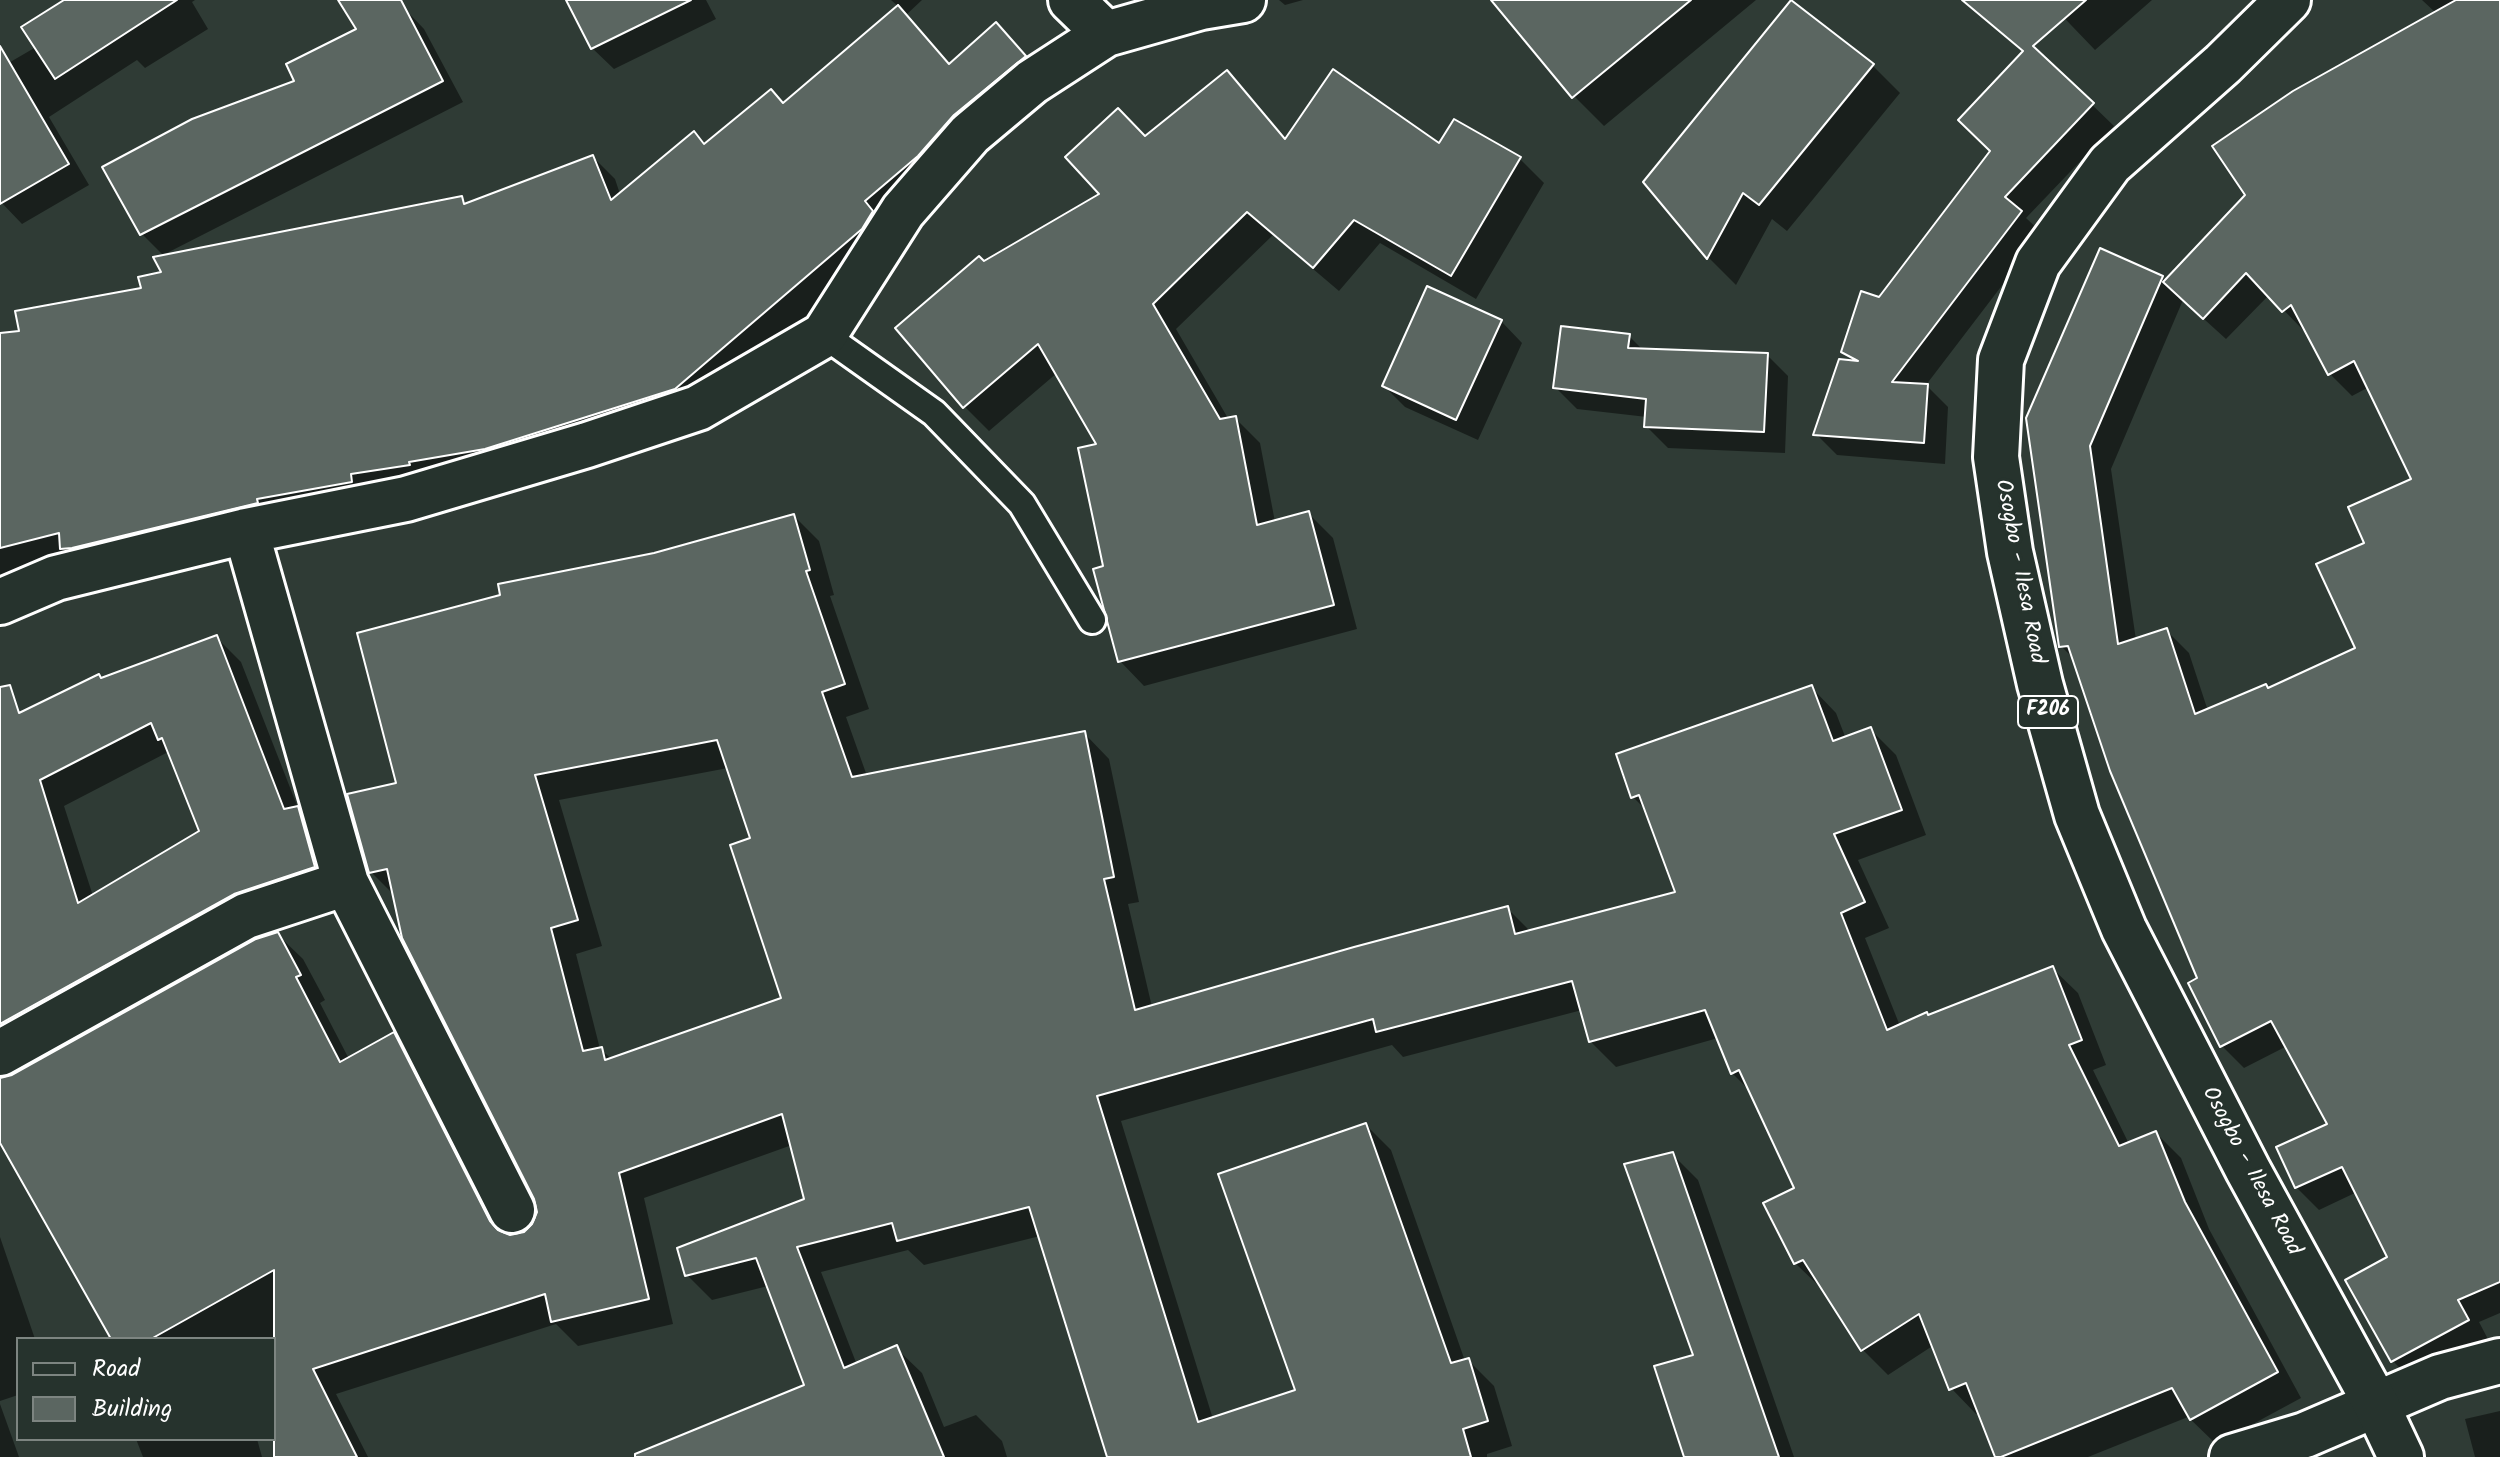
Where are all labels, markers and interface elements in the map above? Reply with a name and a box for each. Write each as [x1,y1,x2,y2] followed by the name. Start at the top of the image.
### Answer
[1987,478,2049,666] street label: Osogbo - Ilesa Road
[2018,696,2078,728] road number: F206
[2194,1083,2306,1261] street label: Osogbo - Ilesa Road
[16,1337,276,1441] legend
[92,1350,140,1389] text: Road
[92,1390,172,1429] text: Building

